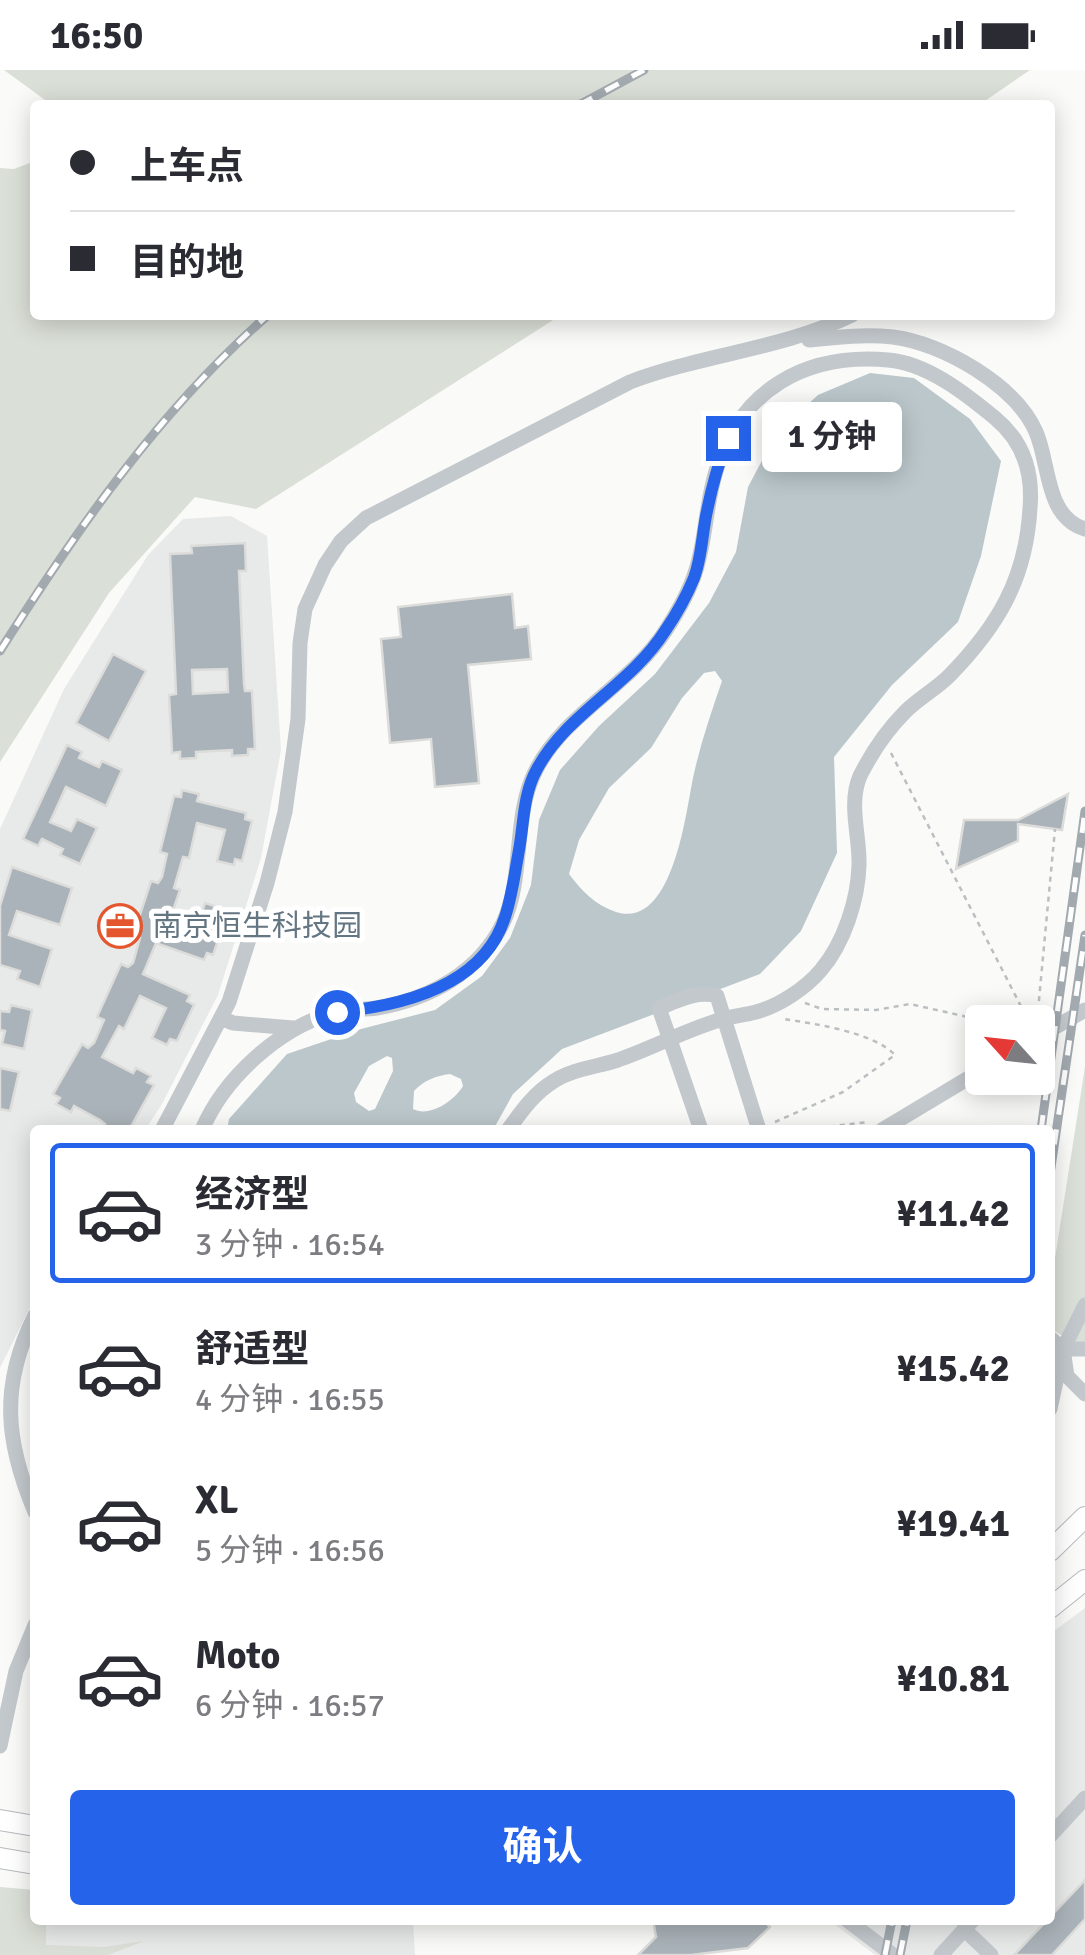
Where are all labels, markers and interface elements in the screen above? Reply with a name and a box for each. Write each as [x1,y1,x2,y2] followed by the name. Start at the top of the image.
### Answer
[50,12,143,59] text: 16:50
[130,143,244,190] text: 上车点
[130,239,244,286] text: 目的地
[763,403,903,473] callout: 1 分钟
[706,416,751,461] route end
[788,417,876,456] text: 1 分钟
[97,903,143,949] office icon: 南京恒生科技园
[152,908,362,945] place label: 南京恒生科技园
[315,990,360,1035] route start
[965,1005,1055,1095] north arrow
[965,1005,1055,1095] map controls
[75,1168,165,1258] icon: car
[195,1171,309,1218] text: 经济型
[897,1190,1010,1237] text: ¥11.42
[195,1225,385,1264] text: 3 分钟 · 16:54
[75,1323,165,1413] icon: car
[195,1326,309,1373] text: 舒适型
[897,1345,1010,1392] text: ¥15.42
[195,1380,385,1419] text: 4 分钟 · 16:55
[195,1477,238,1524] text: XL
[75,1478,165,1568] icon: car
[897,1500,1010,1547] text: ¥19.41
[195,1531,385,1570] text: 5 分钟 · 16:56
[195,1632,280,1679] text: Moto
[75,1633,165,1723] icon: car
[897,1655,1010,1702] text: ¥10.81
[195,1686,385,1725] text: 6 分钟 · 16:57
[70,1790,1015,1905] button: 确认

